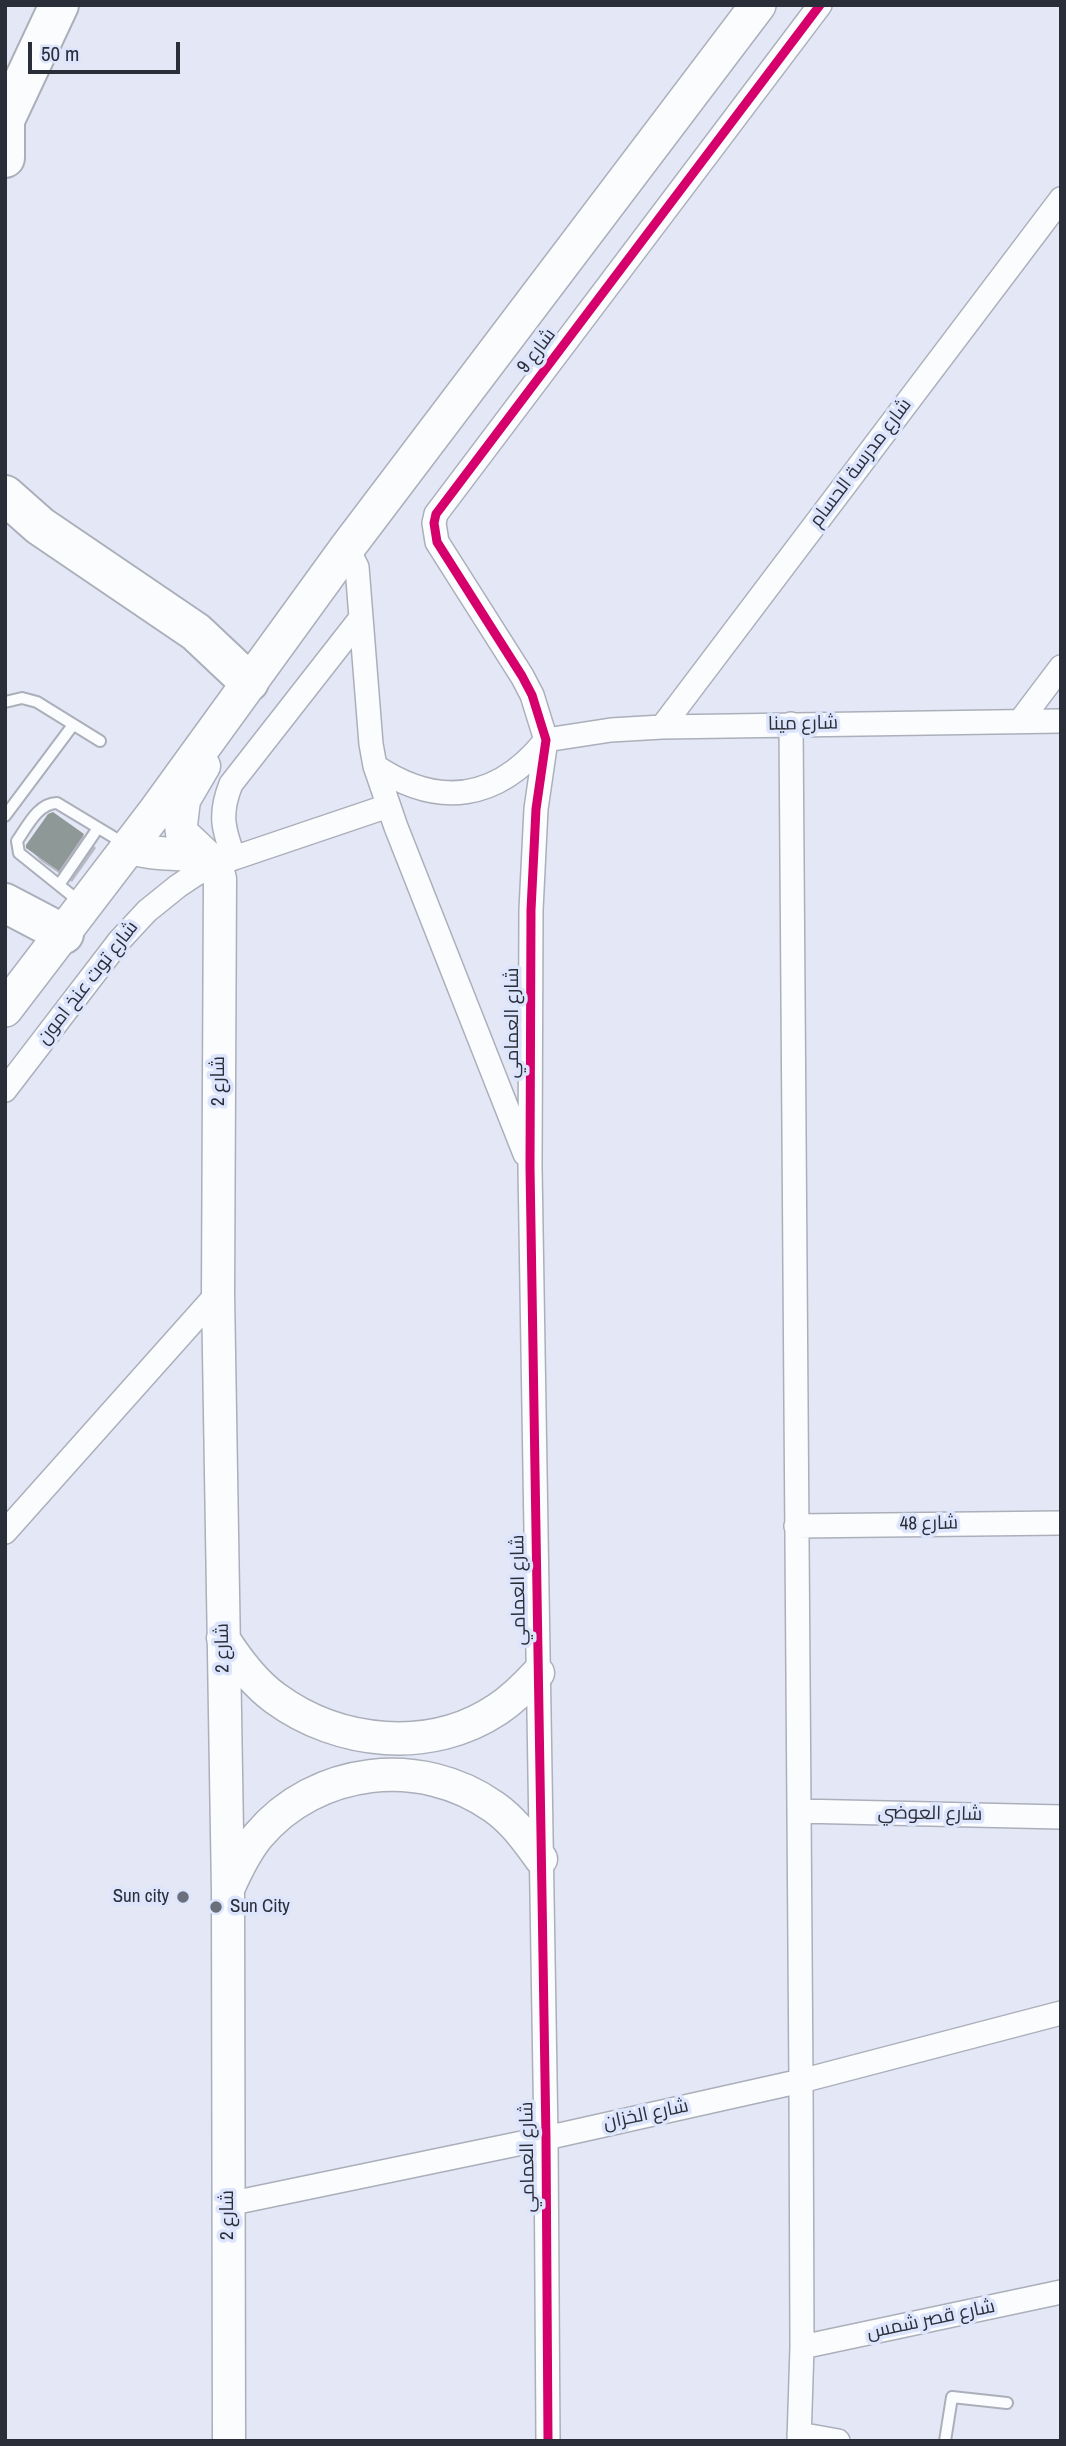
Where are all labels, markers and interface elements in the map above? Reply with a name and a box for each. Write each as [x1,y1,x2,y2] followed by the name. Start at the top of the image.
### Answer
[32,28,184,72] scale bar
[41,39,79,68] text: 50 m
[513,324,561,378] street label: شارع 9
[805,394,917,532] street label: شارع مدرسة الحسام
[768,712,838,736] street label: شارع مينا
[33,917,143,1049] street label: شارع توت عنخ امون
[502,968,524,1078] street label: شارع العمامي
[208,1056,230,1106] street label: شارع 2
[900,1512,958,1536] street label: شارع 48
[507,1534,531,1646] street label: شارع العمامي
[211,1623,235,1673] street label: شارع 2
[877,1802,983,1826] street label: شارع العوضي
[113,1886,169,1908] place label: Sun city
[175,1889,191,1905] marker: Sun city
[230,1896,290,1918] place label: Sun City
[208,1899,224,1915] marker: Sun City
[601,2095,691,2135] street label: شارع الخزان
[516,2101,540,2213] street label: شارع العمامي
[217,2190,239,2240] street label: شارع 2
[865,2295,997,2345] street label: شارع قصر شمس

